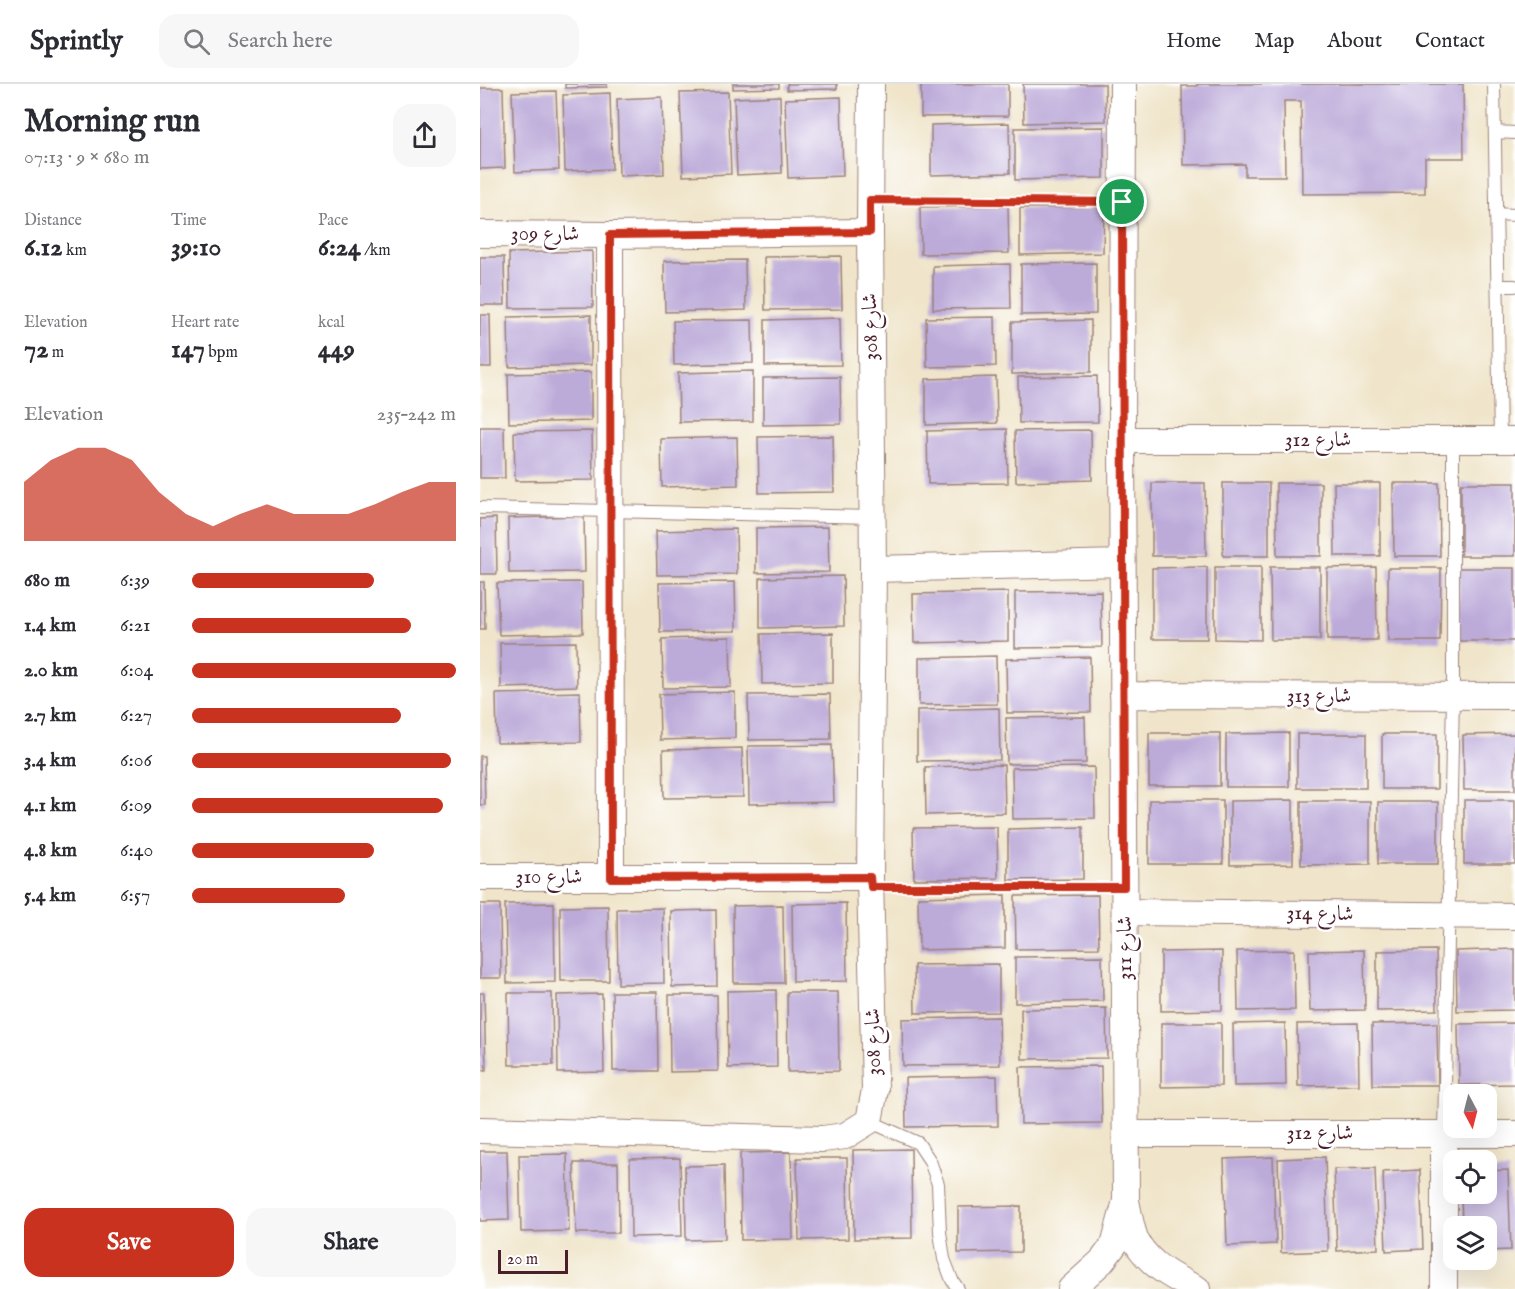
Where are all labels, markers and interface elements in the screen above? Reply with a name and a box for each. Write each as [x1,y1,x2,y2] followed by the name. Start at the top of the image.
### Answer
[159,14,579,68] search box
[30,24,123,59] text: Sprintly
[180,25,213,58] icon: search
[228,27,333,55] text: Search here
[1166,28,1221,55] text: Home
[1254,28,1294,55] text: Map
[1327,28,1382,55] text: About
[1415,28,1485,55] text: Contact
[24,101,200,143] text: Morning run
[393,104,456,167] button: share
[24,145,149,170] text: 07:13 · 9 × 680 m
[1096,176,1147,227] pin
[1105,185,1138,218] icon: arrive
[24,211,82,231] text: Distance
[171,211,207,231] text: Time
[318,211,348,231] text: Pace
[511,221,579,251] street label: شارع 309
[24,231,62,264] text: 6.12
[171,231,221,264] text: 39:10
[318,231,361,264] text: 6:24
[62,241,87,261] text: km
[361,241,391,261] text: /km
[857,293,888,361] street label: شارع 308
[24,313,87,333] text: Elevation
[171,313,239,333] text: Heart rate
[318,313,345,333] text: kcal
[24,333,48,366] text: 72
[171,333,205,366] text: 147
[318,333,355,366] text: 449
[48,343,64,363] text: m
[205,343,238,363] text: bpm
[24,402,103,427] text: Elevation
[377,402,456,427] text: 235–242 m
[1285,427,1351,457] street label: شارع 312
[24,568,70,593] text: 680 m
[120,568,150,593] text: 6:39
[24,613,76,638] text: 1.4 km
[120,613,151,638] text: 6:21
[24,658,78,683] text: 2.0 km
[120,658,153,683] text: 6:04
[1287,683,1351,713] street label: شارع 313
[24,703,77,728] text: 2.7 km
[120,703,152,728] text: 6:27
[24,748,76,773] text: 3.4 km
[120,748,152,773] text: 6:06
[24,793,77,818] text: 4.1 km
[120,793,152,818] text: 6:09
[24,838,77,863] text: 4.8 km
[120,838,153,863] text: 6:40
[516,864,582,894] street label: شارع 310
[24,883,76,908] text: 5.4 km
[120,883,150,908] text: 6:57
[1286,900,1354,931] street label: شارع 314
[1112,916,1142,980] street label: شارع 311
[860,1008,891,1076] street label: شارع 308
[1443,1084,1497,1138] north arrow
[1443,1084,1497,1270] map controls
[1287,1120,1353,1150] street label: شارع 312
[1443,1150,1497,1204] button: locate
[24,1208,234,1277] button: Save
[246,1208,456,1277] button: Share
[1443,1216,1497,1270] button: layers
[498,1247,568,1274] scale bar
[507,1250,538,1270] text: 20 m

